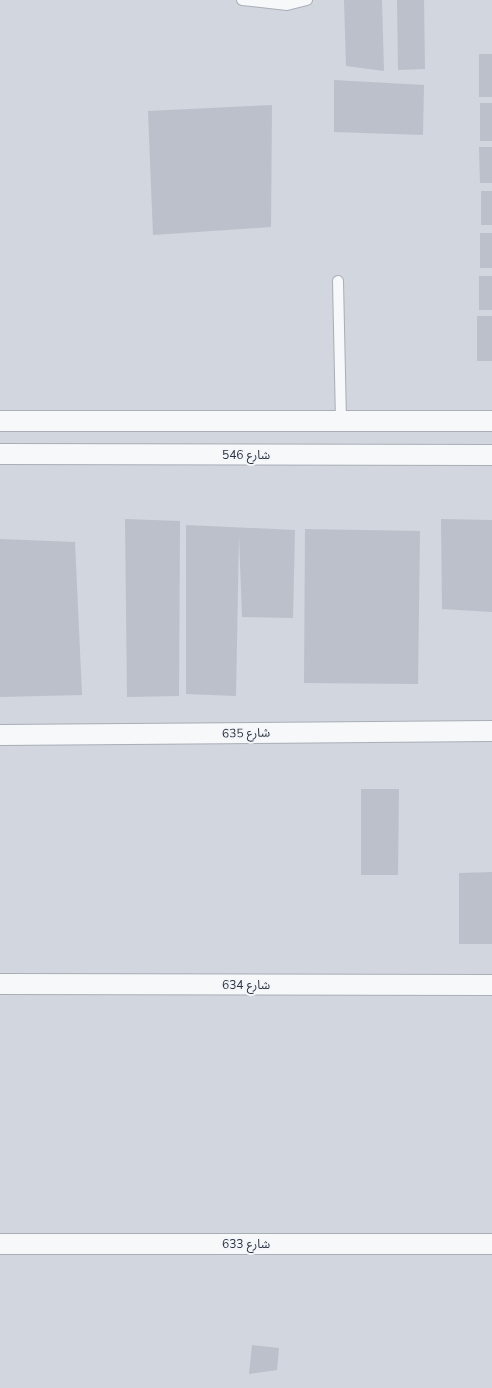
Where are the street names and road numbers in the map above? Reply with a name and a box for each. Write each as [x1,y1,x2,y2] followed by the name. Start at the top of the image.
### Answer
[222,447,270,464] street label: شارع 546
[222,725,270,742] street label: شارع 635
[222,977,270,994] street label: شارع 634
[222,1236,270,1253] street label: شارع 633

